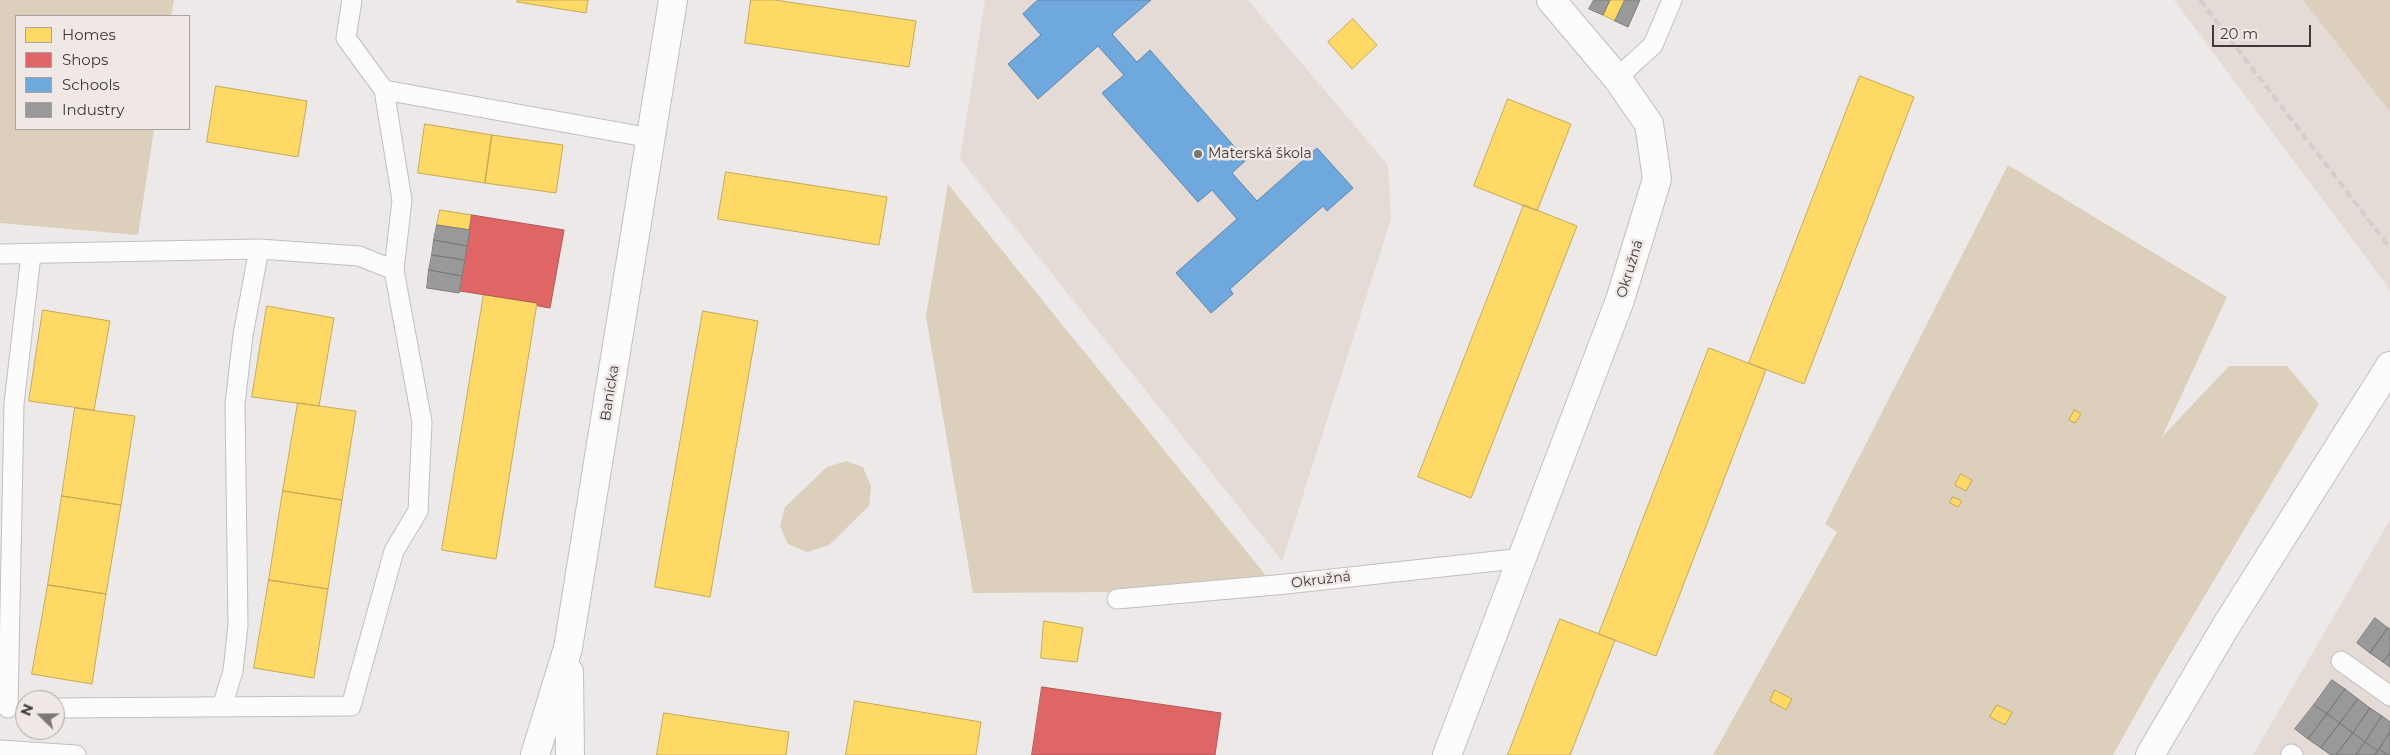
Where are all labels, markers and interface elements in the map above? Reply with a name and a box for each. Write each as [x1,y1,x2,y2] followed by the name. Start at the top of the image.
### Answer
[15,15,190,130] legend
[2215,15,2314,47] scale bar
[2220,24,2258,43] text: 20 m
[62,25,116,44] text: Homes
[62,50,108,69] text: Shops
[62,75,120,94] text: Schools
[62,100,124,119] text: Industry
[1208,146,1312,162] place label: Materská škola
[1192,148,1204,160] marker: Materská škola
[1613,238,1647,300] street label: Okružná
[597,364,623,422] street label: Banícka
[1290,568,1352,592] street label: Okružná
[15,690,65,740] north arrow
[17,701,37,718] text: N

